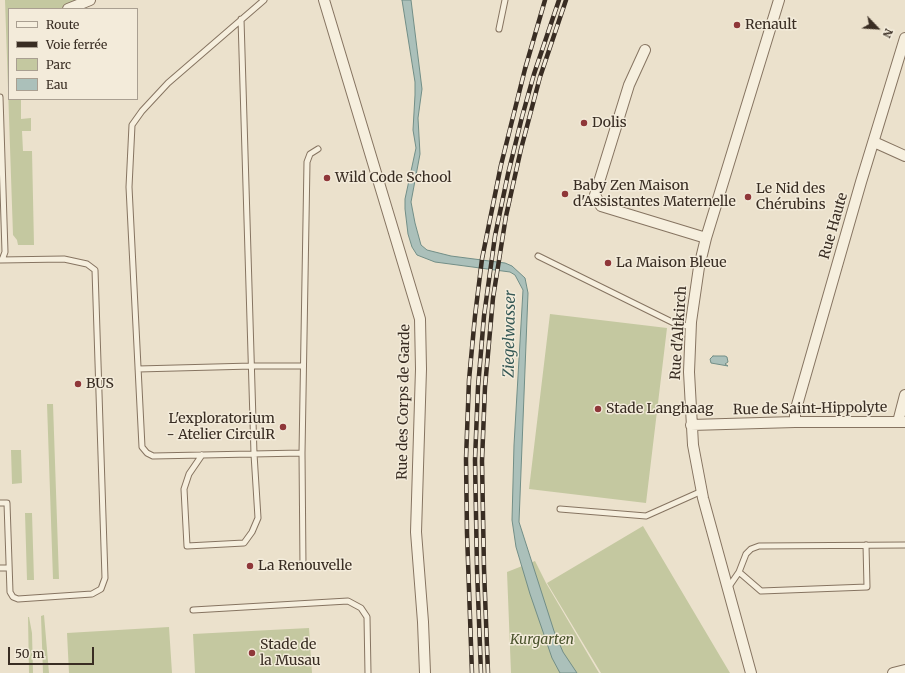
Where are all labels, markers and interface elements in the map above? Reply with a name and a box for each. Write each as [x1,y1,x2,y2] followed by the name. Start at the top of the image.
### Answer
[8,8,138,100] legend
[857,8,897,48] north arrow
[46,17,79,32] text: Route
[745,17,797,33] place label: Renault
[732,20,742,30] marker: Renault
[880,26,896,40] text: N
[46,37,107,52] text: Voie ferrée
[46,57,71,72] text: Parc
[46,77,68,92] text: Eau
[592,115,627,131] place label: Dolis
[579,118,589,128] marker: Dolis
[335,170,452,186] place label: Wild Code School
[322,173,332,183] marker: Wild Code School
[573,178,736,210] place label: Baby Zen Maison d'Assistantes Maternelle
[756,181,826,214] place label: Le Nid des Chérubins
[560,189,570,199] marker: Baby Zen Maison d'Assistantes Maternelle
[816,191,852,261] street label: Rue Haute
[743,192,753,202] marker: Le Nid des Chérubins
[616,255,726,271] place label: La Maison Bleue
[603,258,613,268] marker: La Maison Bleue
[667,285,691,381] street label: Rue d'Altkirch
[500,290,520,378] water label: Ziegelwasser
[394,324,414,480] street label: Rue des Corps de Garde
[86,376,114,392] place label: BUS
[73,379,83,389] marker: BUS
[733,399,887,419] street label: Rue de Saint-Hippolyte
[606,401,713,417] place label: Stade Langhaag
[593,404,603,414] marker: Stade Langhaag
[166,411,275,444] place label: L'exploratorium - Atelier CirculR
[278,422,288,432] marker: L'exploratorium - Atelier CirculR
[258,558,352,574] place label: La Renouvelle
[245,561,255,571] marker: La Renouvelle
[510,632,574,648] park label: Kurgarten
[260,637,321,670] place label: Stade de la Musau
[10,639,96,665] scale bar
[15,646,44,661] text: 50 m
[247,648,257,658] marker: Stade de la Musau

